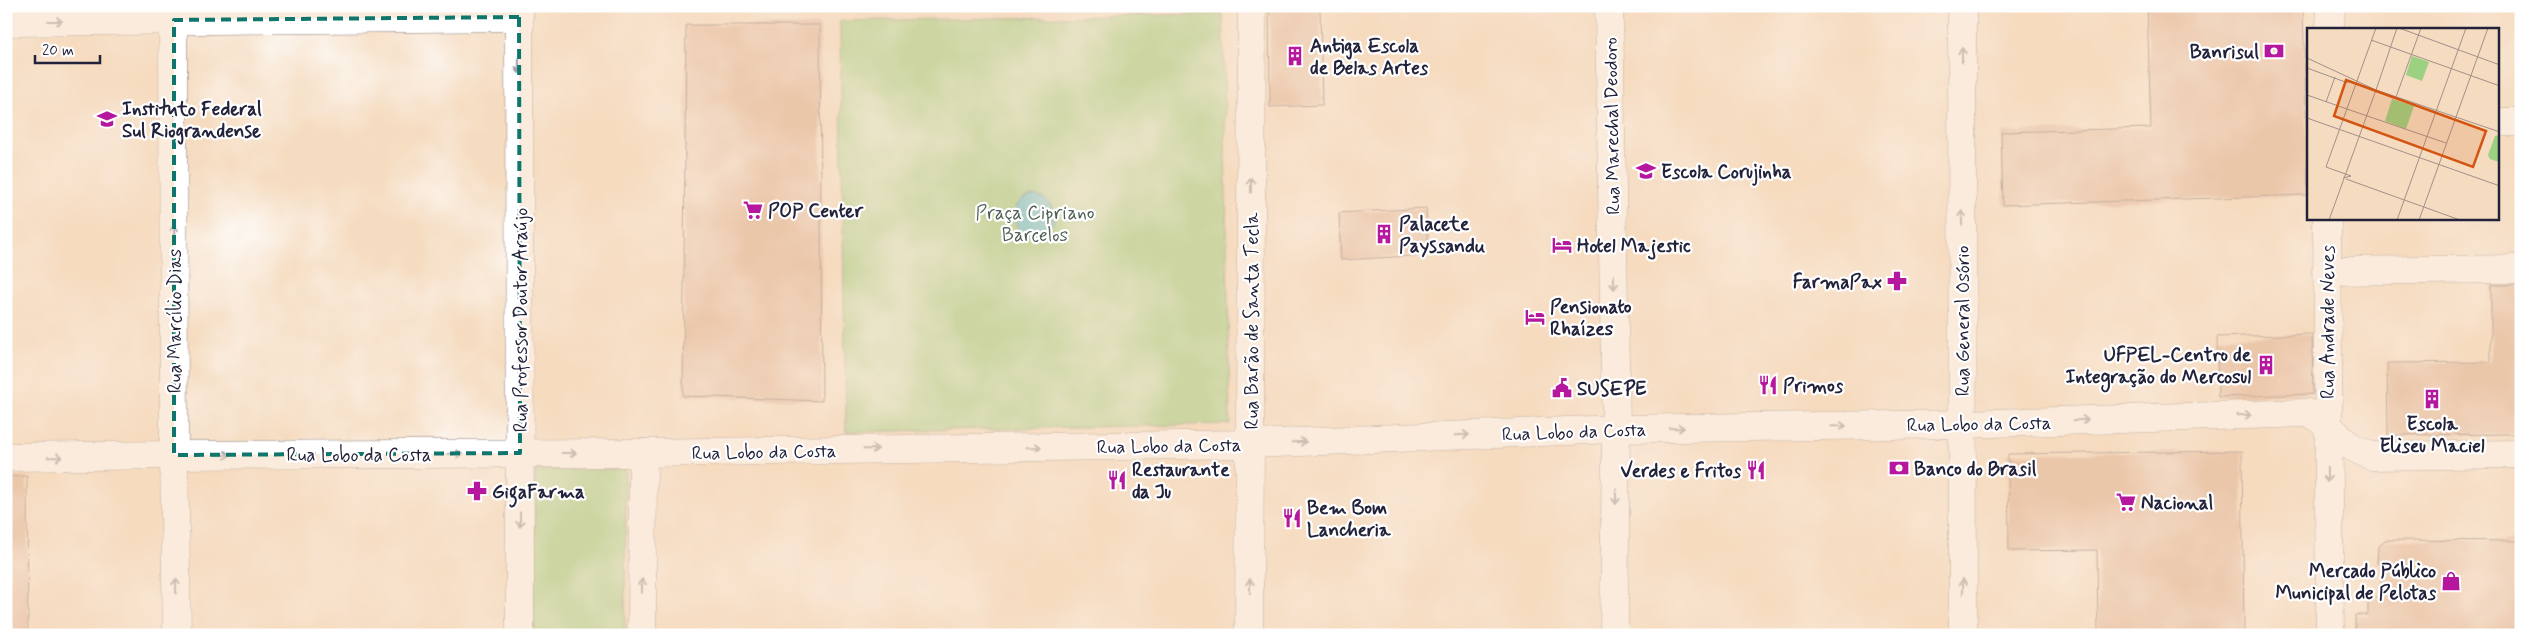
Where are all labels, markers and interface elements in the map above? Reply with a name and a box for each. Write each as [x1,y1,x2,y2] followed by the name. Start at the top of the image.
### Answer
[47,17,63,26] one-way arrow
[2307,28,2500,220] inset map
[35,32,100,64] scale bar
[1310,34,1429,81] place label: Antiga Escola de Belas Artes
[1598,37,1627,215] street label: Rua Marechal Deodoro
[2190,40,2259,65] place label: Banrisul
[2263,40,2285,62] bank icon: Banrisul
[42,41,74,61] text: 20 m
[1284,45,1306,67] building icon: Antiga Escola de Belas Artes
[1957,48,1967,64] one-way arrow
[514,58,524,74] one-way arrow
[122,97,262,145] place label: Instituto Federal Sul Riograndense
[96,108,118,130] school or university icon: Instituto Federal Sul Riograndense
[1635,160,1657,182] school or university icon: Escola Corujinha
[1661,160,1792,186] place label: Escola Corujinha
[1246,177,1256,194] one-way arrow
[742,199,764,221] supermarket icon: POP Center
[768,199,864,224] place label: POP Center
[976,201,1094,248] park label: Praça Cipriano Barcelos
[509,208,534,432] street label: Rua Professor Doutor Araújo
[1957,210,1967,226] one-way arrow
[1240,212,1265,429] street label: Rua Barão de Santa Tecla
[1399,212,1486,259] place label: Palacete Payssandu
[1373,223,1395,245] building icon: Palacete Payssandu
[169,224,179,240] one-way arrow
[1551,234,1573,256] hotel icon: Hotel Majestic
[1577,234,1691,260] place label: Hotel Majestic
[2316,244,2341,399] street label: Rua Andrade Neves
[1951,246,1976,396] street label: Rua General Osório
[163,249,188,393] street label: Rua Marcílio Dias
[1793,270,1882,295] place label: FarmaPax
[1886,270,1908,292] pharmacy icon: FarmaPax
[1609,274,1619,290] one-way arrow
[1550,295,1632,342] place label: Pensionato Rhaízes
[1524,306,1546,328] hotel icon: Pensionato Rhaízes
[2065,343,2252,393] place label: UFPEL-Centro de Integração do Mercosul
[2255,354,2277,376] building icon: UFPEL-Centro de Integração do Mercosul
[1757,374,1779,396] restaurant icon: Primos
[1783,374,1844,399] place label: Primos
[1551,377,1573,399] public building icon: SUSEPE
[1577,377,1646,402] place label: SUSEPE
[2421,388,2443,410] building icon: Escola Eliseu Maciel
[2235,410,2251,420] one-way arrow
[1906,411,2052,438] street label: Rua Lobo da Costa
[2379,412,2485,459] place label: Escola Eliseu Maciel
[2073,416,2089,425] one-way arrow
[1501,417,1647,448] street label: Rua Lobo da Costa
[1830,421,1847,431] one-way arrow
[1668,423,1684,433] one-way arrow
[1453,430,1469,440] one-way arrow
[1096,433,1242,460] street label: Rua Lobo da Costa
[1291,437,1307,446] one-way arrow
[691,439,837,466] street label: Rua Lobo da Costa
[1025,442,1041,452] one-way arrow
[287,443,431,468] street label: Rua Lobo da Costa
[862,444,879,454] one-way arrow
[560,448,576,458] one-way arrow
[446,449,463,459] one-way arrow
[214,450,230,460] one-way arrow
[46,452,63,462] one-way arrow
[1888,457,1910,479] bank icon: Banco do Brasil
[1914,457,2037,482] place label: Banco do Brasil
[1132,458,1230,505] place label: Restaurante da Ju
[1621,459,1742,484] place label: Verdes e Fritos
[1745,459,1767,481] restaurant icon: Verdes e Fritos
[2322,466,2332,483] one-way arrow
[1106,469,1128,491] restaurant icon: Restaurante da Ju
[466,480,488,502] pharmacy icon: GigaFarma
[492,480,585,508] place label: GigaFarma
[1611,489,1621,505] one-way arrow
[2115,491,2137,513] supermarket icon: Nacional
[2141,491,2214,516] place label: Nacional
[1307,496,1391,543] place label: Bem Bom Lancheria
[1281,507,1303,529] restaurant icon: Bem Bom Lancheria
[515,511,525,527] one-way arrow
[2275,559,2437,606] place label: Mercado Público Municipal de Pelotas
[2440,570,2462,592] shop icon: Mercado Público Municipal de Pelotas
[171,578,181,594] one-way arrow
[637,578,647,594] one-way arrow
[1245,578,1255,594] one-way arrow
[1958,578,1968,594] one-way arrow

